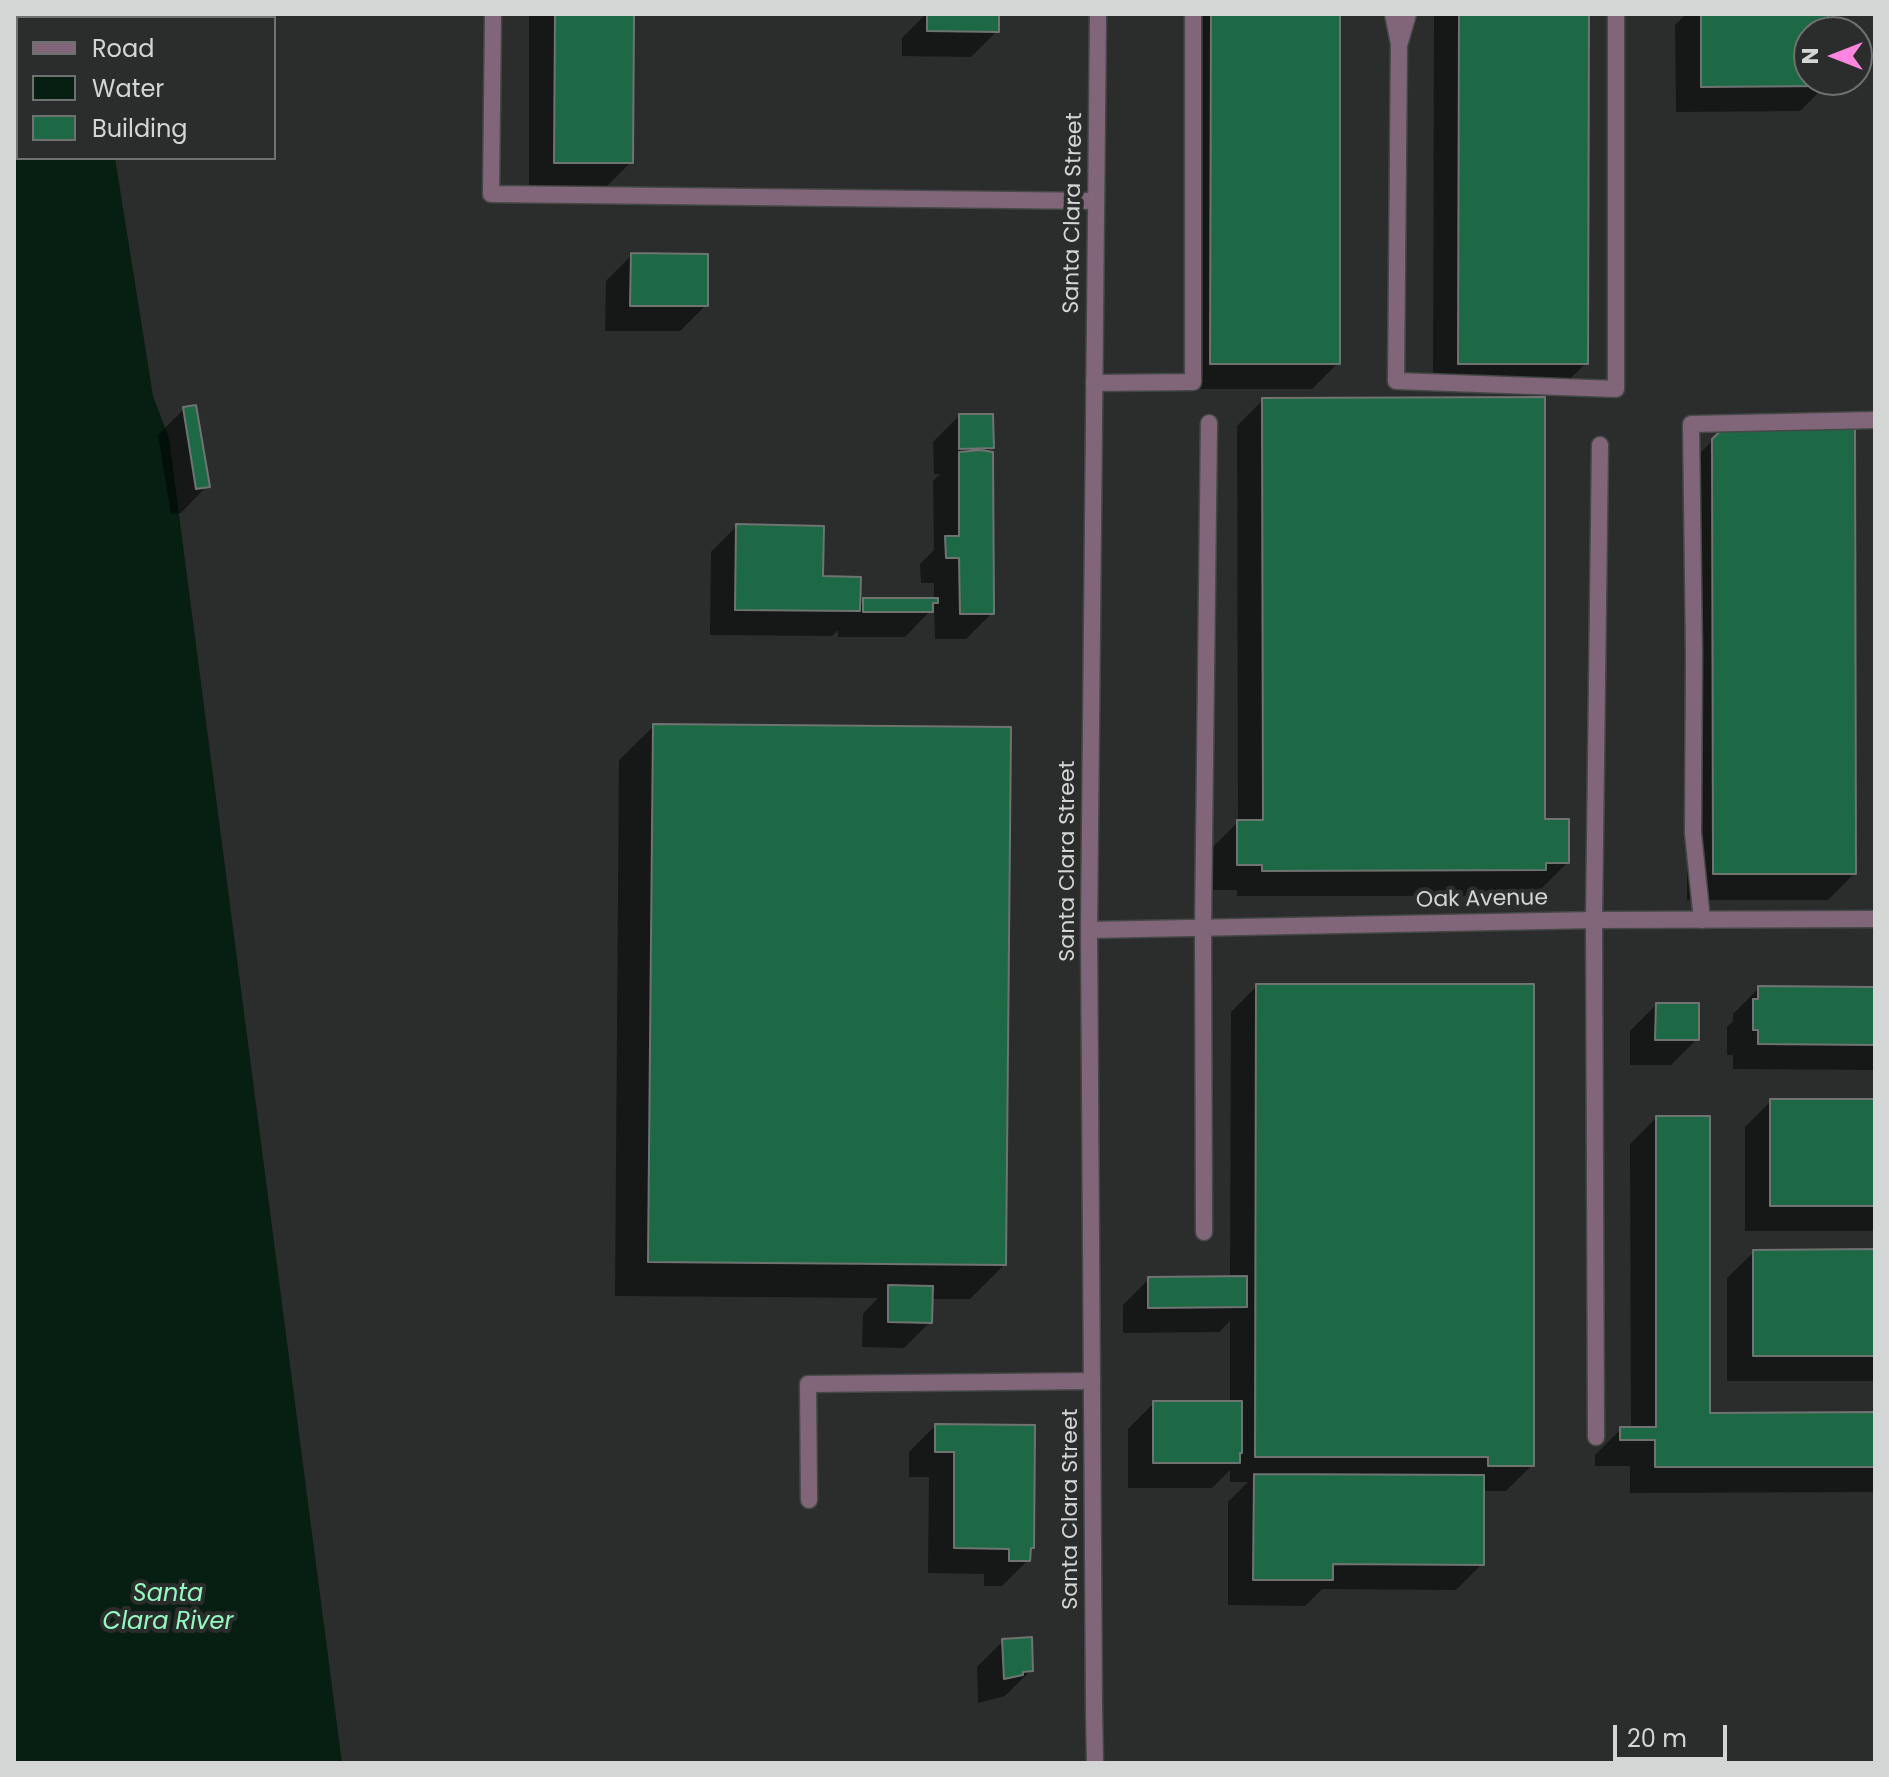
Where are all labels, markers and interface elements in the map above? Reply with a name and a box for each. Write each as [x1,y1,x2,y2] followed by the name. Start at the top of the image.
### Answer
[16,16,276,160] legend
[1793,16,1873,96] north arrow
[92,32,154,65] text: Road
[1795,48,1826,64] text: N
[92,72,164,105] text: Water
[92,112,188,145] text: Building
[1059,112,1089,314] street label: Santa Clara Street
[1055,760,1081,962] street label: Santa Clara Street
[1416,886,1548,914] street label: Oak Avenue
[1058,1408,1084,1610] street label: Santa Clara Street
[103,1581,233,1637] water label: Santa Clara River
[1617,1709,1731,1759] scale bar
[1627,1722,1687,1755] text: 20 m

